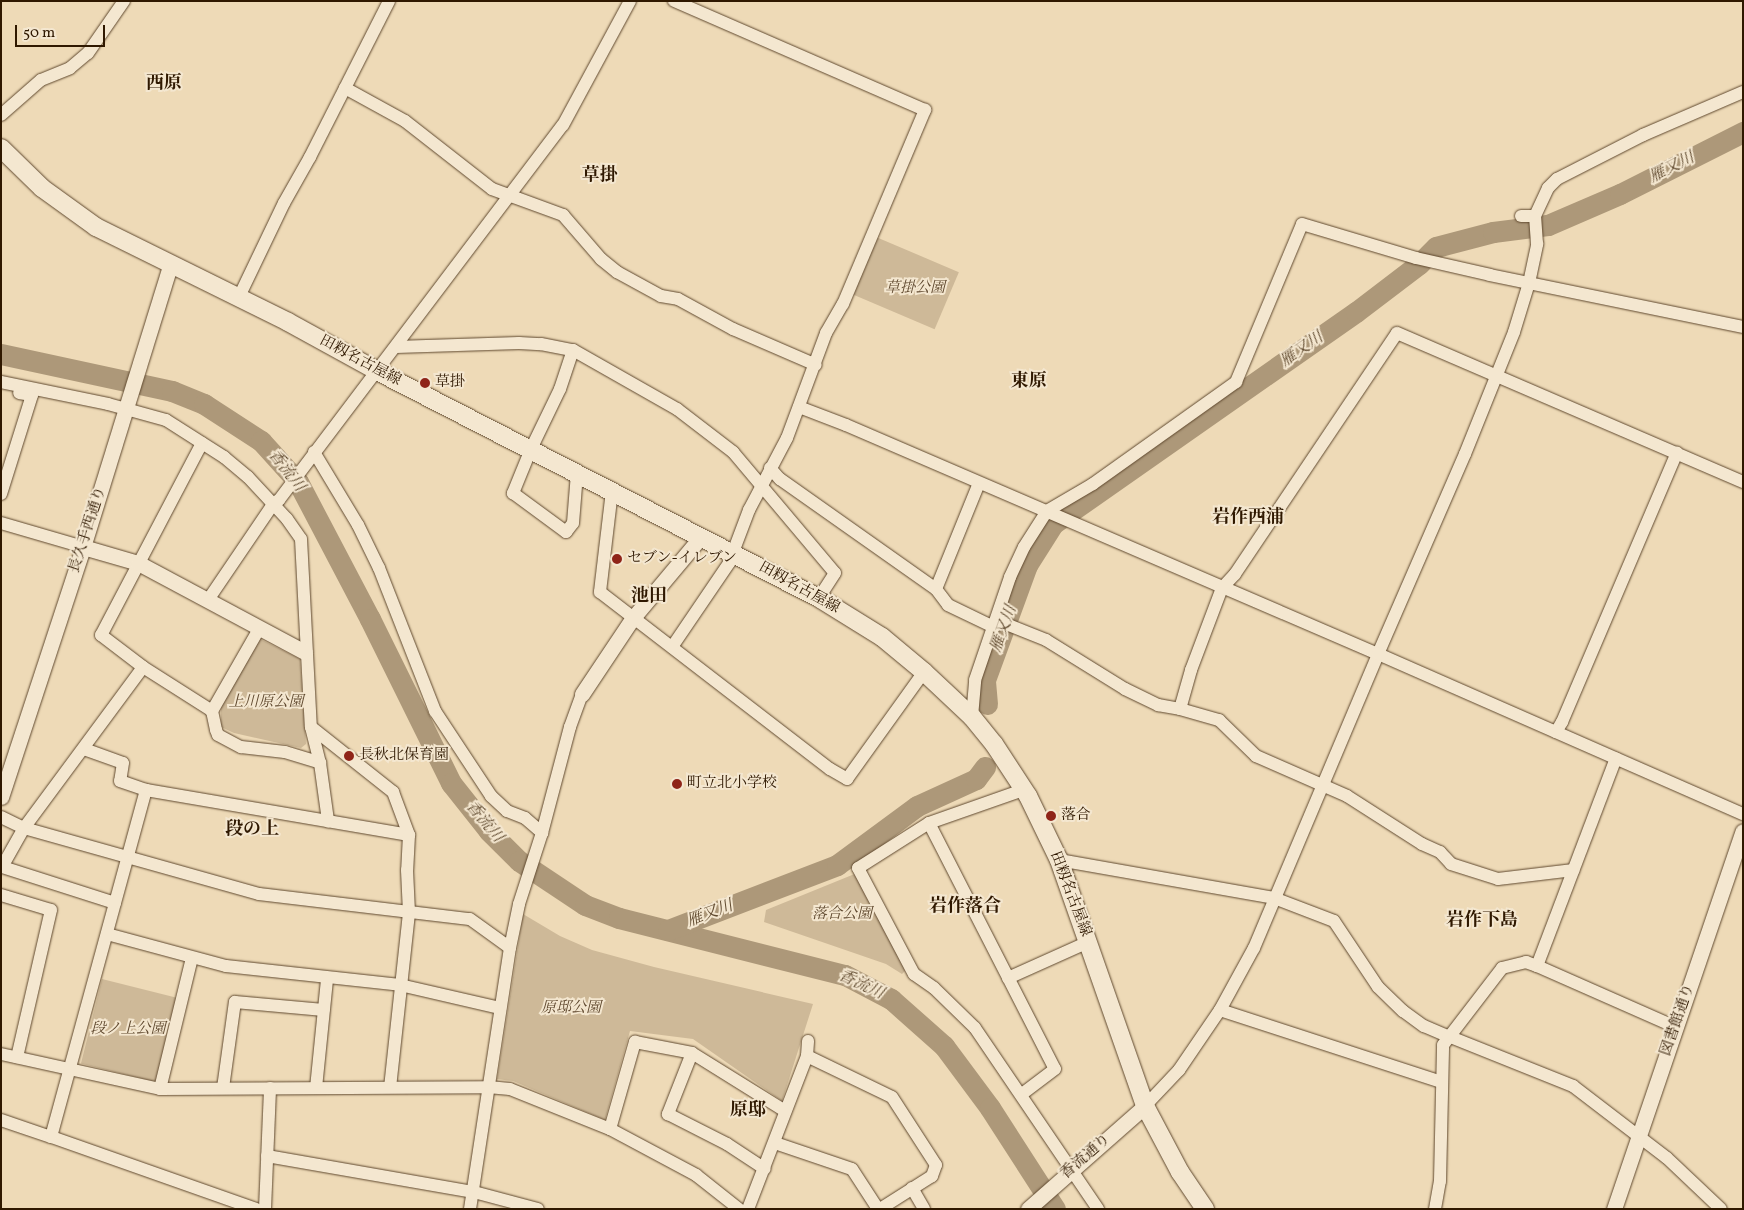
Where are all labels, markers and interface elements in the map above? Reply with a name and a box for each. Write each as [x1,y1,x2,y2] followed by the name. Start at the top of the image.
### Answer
[18,15,108,47] scale bar
[23,23,55,44] text: 50 m
[146,73,182,95] district label: 西原
[1646,149,1698,187] water label: 雁又川
[582,165,618,187] district label: 草掛
[885,280,945,298] park label: 草掛公園
[1277,328,1327,372] water label: 雁又川
[316,332,404,390] street label: 田籾名古屋線
[1011,371,1047,393] district label: 東原
[435,374,465,392] place label: 草掛
[419,377,431,389] marker: 草掛
[264,446,308,496] water label: 香流川
[66,484,110,576] street label: 長久手西通り
[1212,507,1284,529] district label: 岩作西浦
[627,550,738,568] place label: セブン-イレブン
[611,553,623,565] marker: セブン-イレブン
[755,558,843,618] street label: 田籾名古屋線
[631,586,667,608] district label: 池田
[987,603,1021,655] water label: 雁又川
[229,694,303,712] park label: 上川原公園
[359,747,449,765] place label: 長秋北保育園
[343,750,355,762] marker: 長秋北保育園
[687,775,777,793] place label: 町立北小学校
[671,778,683,790] marker: 町立北小学校
[461,797,507,847] water label: 香流川
[1061,807,1091,825] place label: 落合
[1045,810,1057,822] marker: 落合
[225,819,279,841] district label: 段の上
[1045,849,1095,939] street label: 田籾名古屋線
[684,896,736,932] water label: 雁又川
[929,896,1001,918] district label: 岩作落合
[812,906,872,924] park label: 落合公園
[1446,910,1518,932] district label: 岩作下島
[835,966,887,1004] water label: 香流川
[1657,982,1699,1058] street label: 図書館通り
[541,1000,601,1018] park label: 原邸公園
[91,1021,165,1039] park label: 段ノ上公園
[730,1100,766,1122] district label: 原邸
[1057,1131,1115,1183] street label: 香流通り

